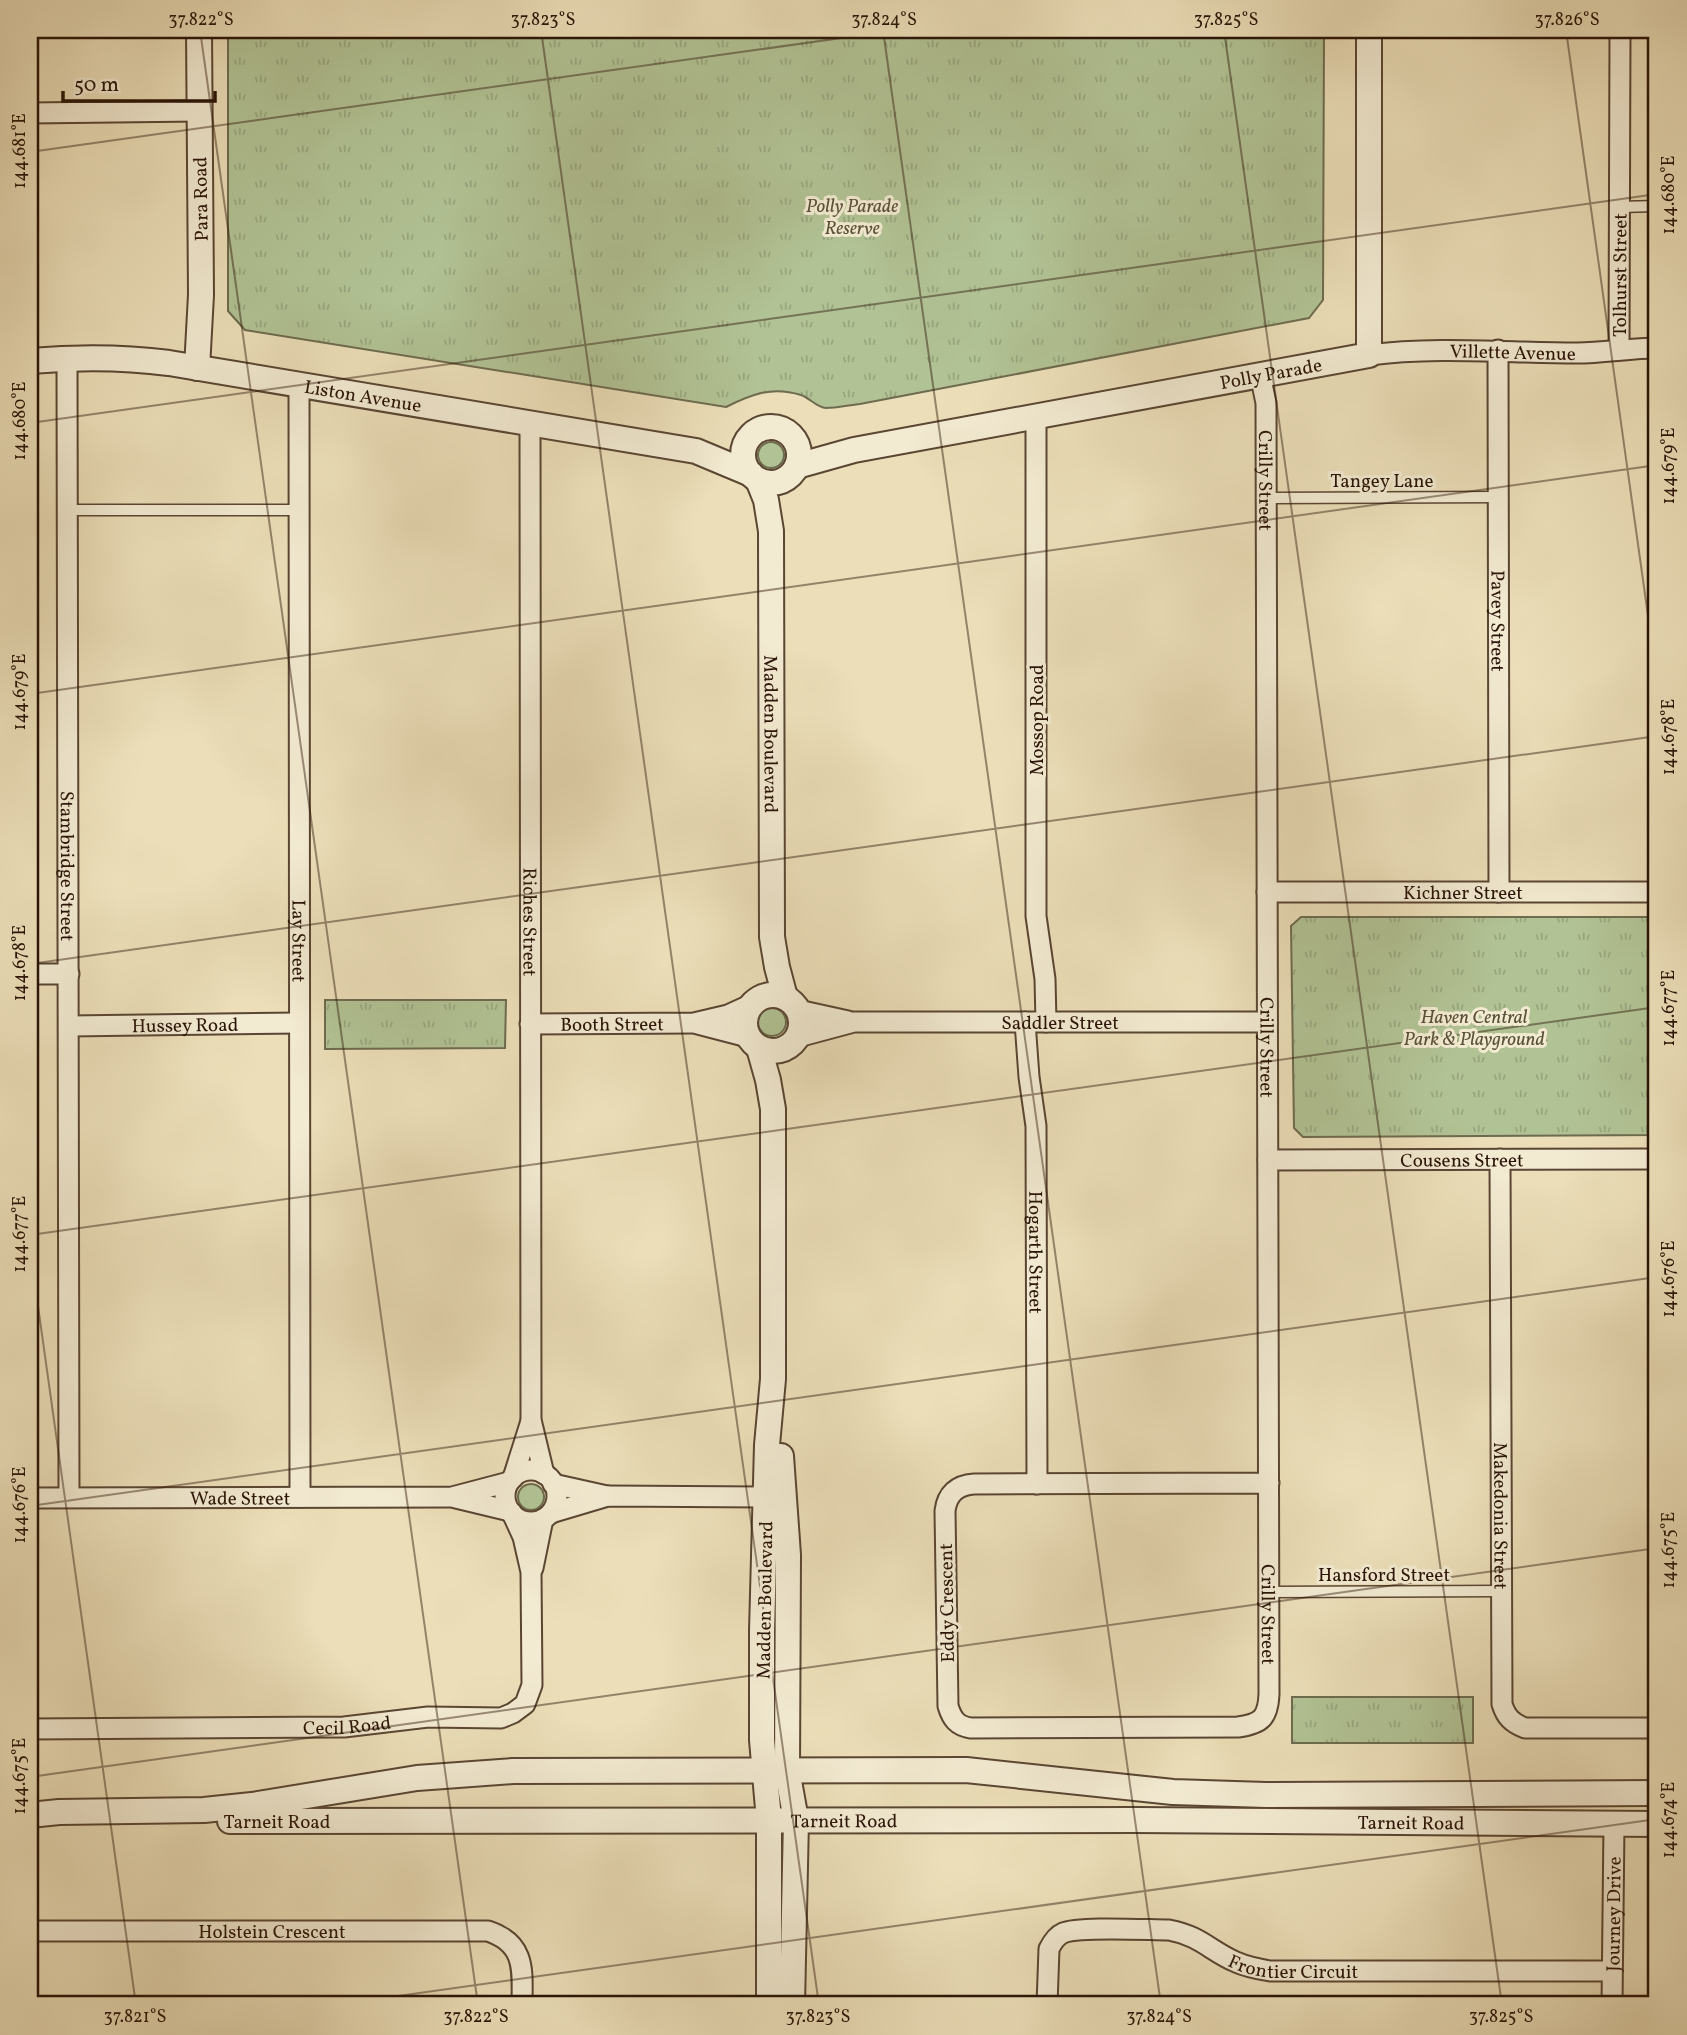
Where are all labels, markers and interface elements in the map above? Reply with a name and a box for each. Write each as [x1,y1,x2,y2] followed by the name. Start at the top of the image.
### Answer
[168,8,234,33] text: 37.822°S
[511,8,575,33] text: 37.823°S
[851,8,917,33] text: 37.824°S
[1194,8,1258,33] text: 37.825°S
[1534,8,1600,33] text: 37.826°S
[63,60,215,104] scale bar
[74,71,119,100] text: 50 m
[8,113,33,189] text: 144.681°E
[1657,155,1682,234] text: 144.680°E
[188,156,216,242] street label: Para Road
[806,194,898,242] park label: Polly Parade Reserve
[1608,213,1634,337] street label: Tolhurst Street
[1450,339,1576,368] street label: Villette Avenue
[1218,353,1324,397] street label: Polly Parade
[302,375,423,420] street label: Liston Avenue
[8,381,33,460] text: 144.680°E
[1657,427,1682,504] text: 144.679°E
[1251,430,1277,531] street label: Crilly Street
[1330,469,1434,495] street label: Tangey Lane
[1483,570,1510,672] street label: Pavey Street
[8,653,33,730] text: 144.679°E
[756,655,783,813] street label: Madden Boulevard
[1025,664,1051,776] street label: Mossop Road
[1657,698,1682,775] text: 144.678°E
[53,791,79,942] street label: Stambridge Street
[515,868,542,977] street label: Riches Street
[1403,881,1523,907] street label: Kichner Street
[284,900,311,983] street label: Lay Street
[8,924,33,1001] text: 144.678°E
[1657,969,1682,1046] text: 144.677°E
[1252,997,1279,1098] street label: Crilly Street
[1403,1005,1545,1053] park label: Haven Central Park & Playground
[1001,1011,1119,1037] street label: Saddler Street
[560,1012,664,1039] street label: Booth Street
[132,1013,238,1040] street label: Hussey Road
[1400,1148,1524,1175] street label: Cousens Street
[1021,1191,1048,1314] street label: Hogarth Street
[8,1195,33,1272] text: 144.677°E
[1657,1240,1682,1318] text: 144.676°E
[1486,1442,1513,1590] street label: Makedonia Street
[8,1466,33,1544] text: 144.676°E
[190,1486,291,1513] street label: Wade Street
[1657,1511,1682,1588] text: 144.675°E
[752,1521,780,1679] street label: Madden Boulevard
[934,1543,962,1663] street label: Eddy Crescent
[1318,1563,1450,1589] street label: Hansford Street
[1254,1564,1280,1665] street label: Crilly Street
[303,1711,392,1742] street label: Cecil Road
[8,1737,33,1814] text: 144.675°E
[1657,1782,1682,1858] text: 144.674°E
[791,1809,897,1835] street label: Tarneit Road
[224,1810,330,1836] street label: Tarneit Road
[1357,1811,1465,1838] street label: Tarneit Road
[1601,1856,1629,1972] street label: Journey Drive
[198,1920,346,1946] street label: Holstein Crescent
[1223,1949,1358,1986] street label: Frontier Circuit
[103,2005,167,2030] text: 37.821°S
[443,2005,509,2030] text: 37.822°S
[786,2005,850,2030] text: 37.823°S
[1126,2005,1192,2030] text: 37.824°S
[1469,2005,1533,2030] text: 37.825°S

